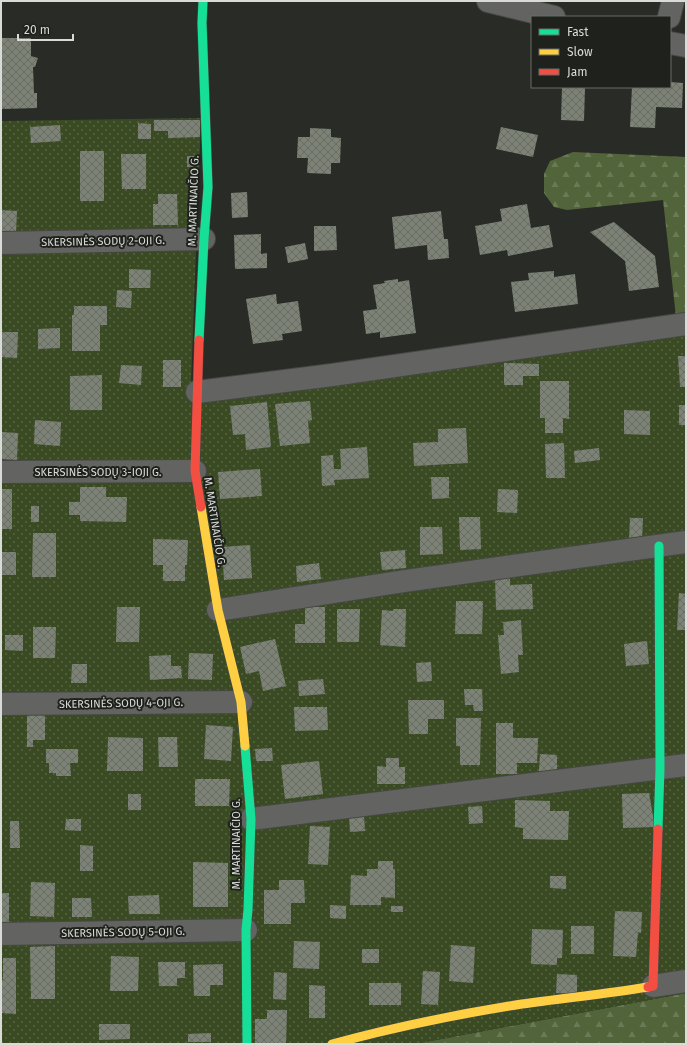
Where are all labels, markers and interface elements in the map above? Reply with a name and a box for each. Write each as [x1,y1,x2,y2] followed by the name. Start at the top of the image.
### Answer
[18,16,73,42] scale bar
[531,16,671,88] legend
[24,23,50,37] text: 20 m
[567,25,589,39] text: Fast
[567,45,593,59] text: Slow
[567,65,587,79] text: Jam
[184,155,202,247] street label: M. MARTINAIČIO G.
[41,233,165,249] street label: SKERSINĖS SODŲ 2-OJI G.
[34,465,162,479] street label: SKERSINĖS SODŲ 3-IOJI G.
[201,476,229,568] street label: M. MARTINAIČIO G.
[59,695,184,711] street label: SKERSINĖS SODŲ 4-OJI G.
[229,798,243,889] street label: M. MARTINAIČIO G.
[61,924,185,940] street label: SKERSINĖS SODŲ 5-OJI G.

